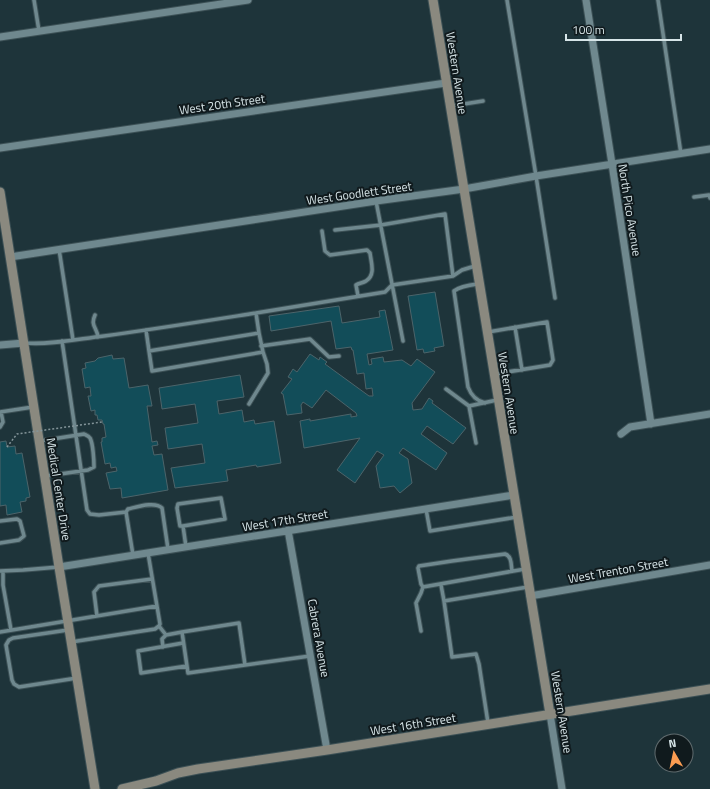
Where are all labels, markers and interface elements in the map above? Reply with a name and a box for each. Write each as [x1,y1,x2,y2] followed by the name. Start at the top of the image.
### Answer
[566,16,681,42] scale bar
[572,20,605,39] text: 100 m
[441,30,473,116] street label: Western Avenue
[178,88,267,119] street label: West 20th Street
[613,162,647,258] street label: North Pico Avenue
[305,176,414,210] street label: West Goodlett Street
[493,350,525,436] street label: Western Avenue
[41,436,77,542] street label: Medical Center Drive
[241,504,330,536] street label: West 17th Street
[567,552,670,588] street label: West Trenton Street
[303,597,335,679] street label: Cabrera Avenue
[546,669,578,755] street label: Western Avenue
[369,708,458,740] street label: West 16th Street
[654,733,694,773] north arrow
[667,735,677,752] text: N

